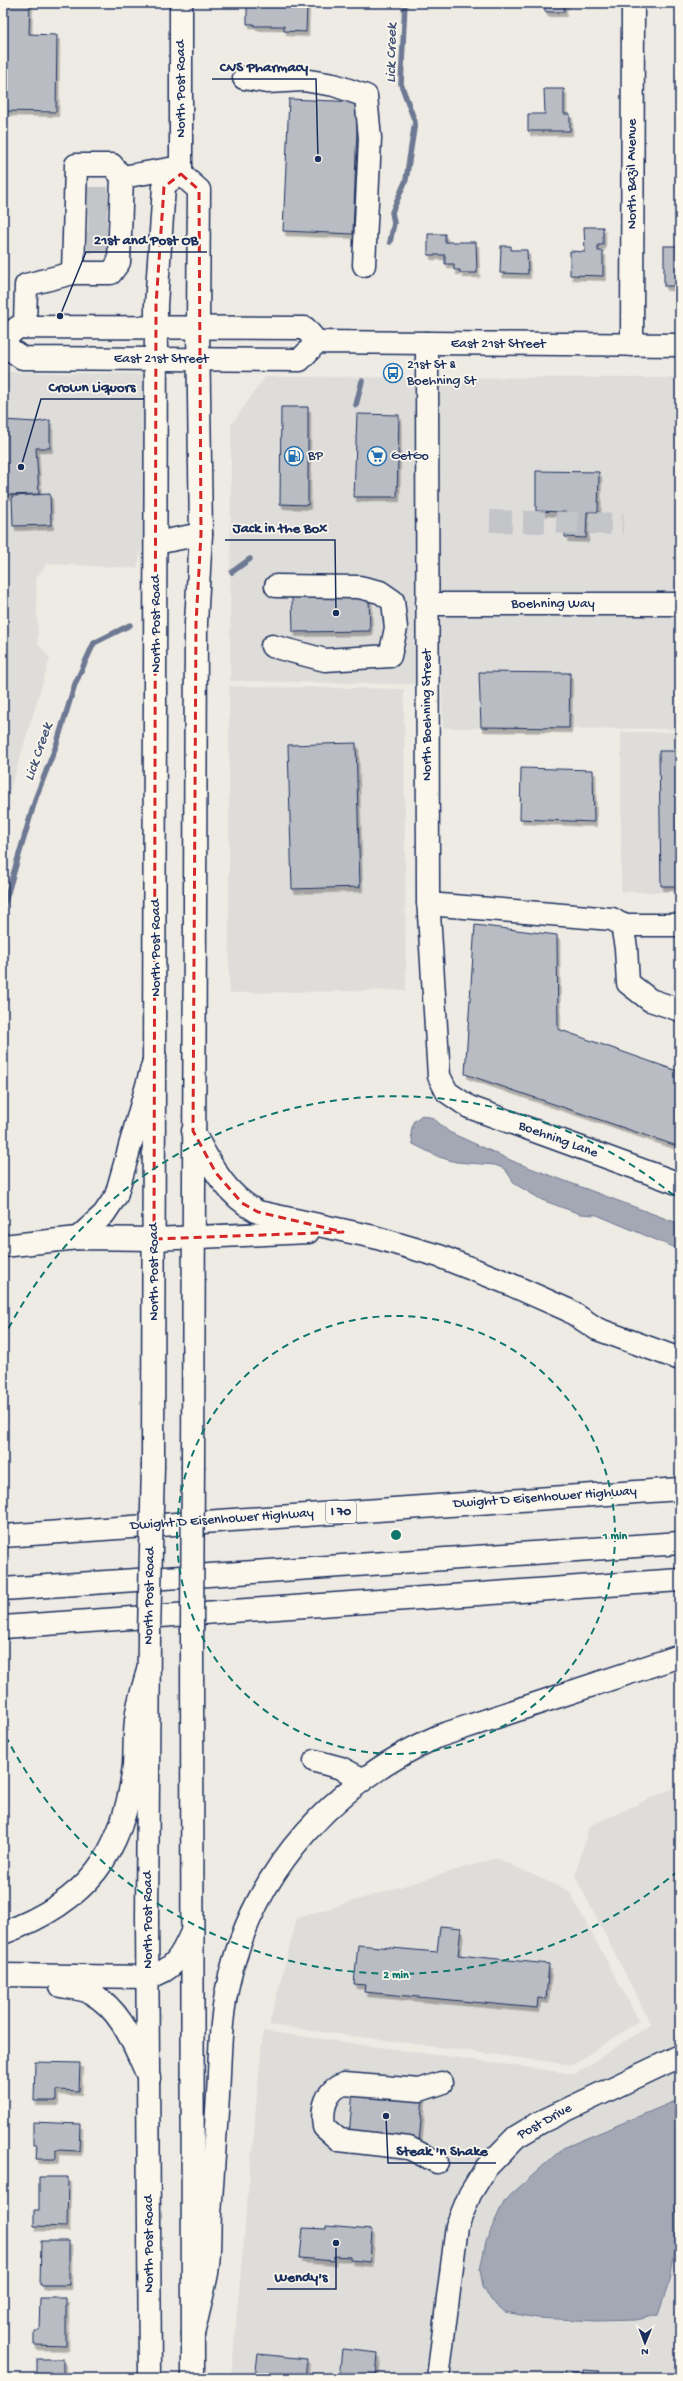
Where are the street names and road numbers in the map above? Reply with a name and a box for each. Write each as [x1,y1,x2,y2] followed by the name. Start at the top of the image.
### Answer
[173,38,190,138] street label: North Post Road
[624,118,641,229] street label: North Bazil Avenue
[451,336,547,353] street label: East 21st Street
[114,351,210,368] street label: East 21st Street
[148,573,165,673] street label: North Post Road
[510,596,595,613] street label: Boehning Way
[419,648,436,781] street label: North Boehning Street
[148,897,165,997] street label: North Post Road
[515,1117,601,1163] street label: Boehning Lane
[146,1221,163,1321] street label: North Post Road
[452,1483,637,1513] street label: Dwight D Eisenhower Highway
[326,1501,356,1523] road number: I 70
[129,1505,314,1535] street label: Dwight D Eisenhower Highway
[141,1545,159,1645] street label: North Post Road
[140,1869,157,1969] street label: North Post Road
[514,2100,576,2144] street label: Post Drive
[141,2193,158,2293] street label: North Post Road

